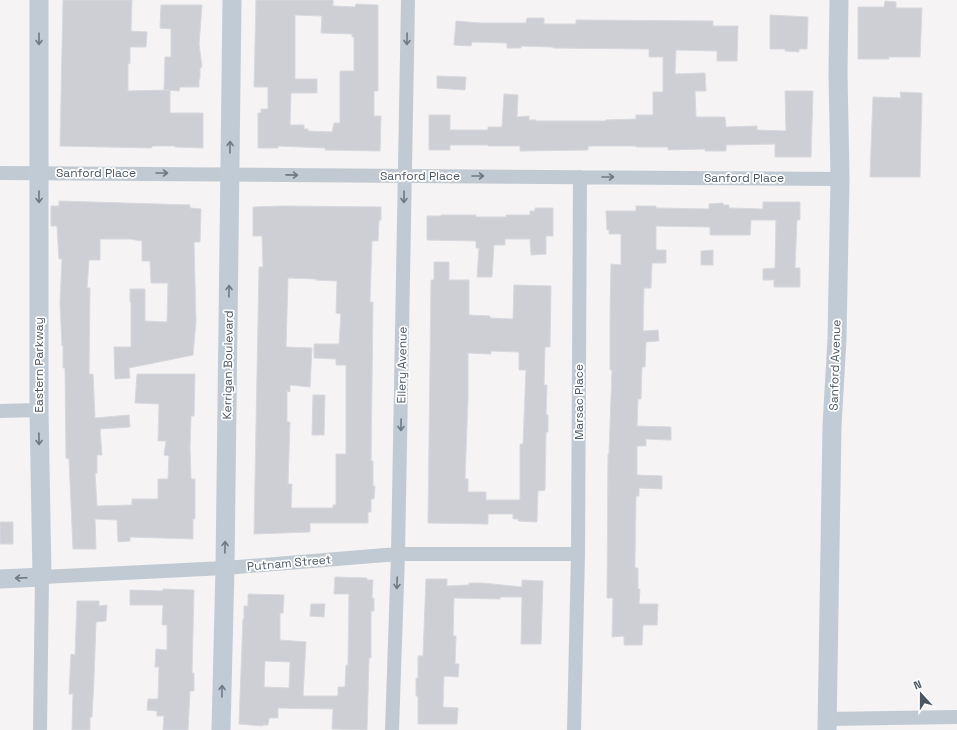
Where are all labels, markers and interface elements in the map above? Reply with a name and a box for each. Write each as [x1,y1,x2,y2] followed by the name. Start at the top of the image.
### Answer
[35,32,43,45] one-way arrow
[404,32,411,45] one-way arrow
[227,141,234,154] one-way arrow
[56,165,136,181] street label: Sanford Place
[380,168,460,184] street label: Sanford Place
[155,170,168,177] one-way arrow
[704,170,784,186] street label: Sanford Place
[285,171,298,179] one-way arrow
[471,172,484,180] one-way arrow
[601,173,614,181] one-way arrow
[35,190,43,203] one-way arrow
[401,190,408,203] one-way arrow
[225,285,232,298] one-way arrow
[219,310,237,420] street label: Kerrigan Boulevard
[31,317,47,413] street label: Eastern Parkway
[825,319,845,411] street label: Sanford Avenue
[393,326,411,404] street label: Ellery Avenue
[571,364,587,440] street label: Marsac Place
[397,418,404,431] one-way arrow
[35,432,43,445] one-way arrow
[221,541,229,554] one-way arrow
[246,551,332,575] street label: Putnam Street
[15,574,28,582] one-way arrow
[394,576,401,589] one-way arrow
[901,674,941,714] north arrow
[911,677,923,693] text: N
[218,685,226,698] one-way arrow

